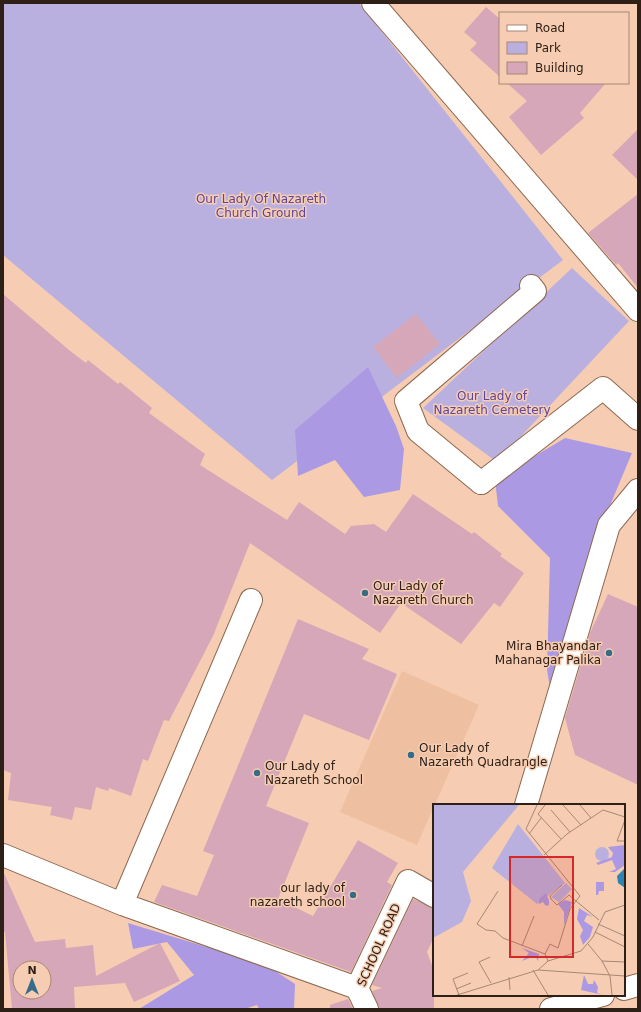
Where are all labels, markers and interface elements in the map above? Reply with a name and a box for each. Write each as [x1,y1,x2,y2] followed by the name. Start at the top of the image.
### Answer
[499,12,629,84] legend
[535,21,565,35] text: Road
[535,41,561,55] text: Park
[535,61,584,75] text: Building
[196,192,326,220] park label: Our Lady Of Nazareth Church Ground
[433,389,551,417] park label: Our Lady of Nazareth Cemetery
[373,579,474,607] place label: Our Lady of Nazareth Church
[360,588,370,598] marker: Our Lady of Nazareth Church
[495,639,601,667] place label: Mira Bhayandar Mahanagar Palika
[604,648,614,658] marker: Mira Bhayandar Mahanagar Palika
[419,741,547,769] place label: Our Lady of Nazareth Quadrangle
[406,750,416,760] marker: Our Lady of Nazareth Quadrangle
[265,759,363,787] place label: Our Lady of Nazareth School
[252,768,262,778] marker: Our Lady of Nazareth School
[433,804,625,996] inset map
[250,881,346,909] place label: our lady of nazareth school
[348,890,358,900] marker: our lady of nazareth school
[354,901,404,989] street label: SCHOOL ROAD
[12,960,52,1000] north arrow
[27,964,37,977] text: N

